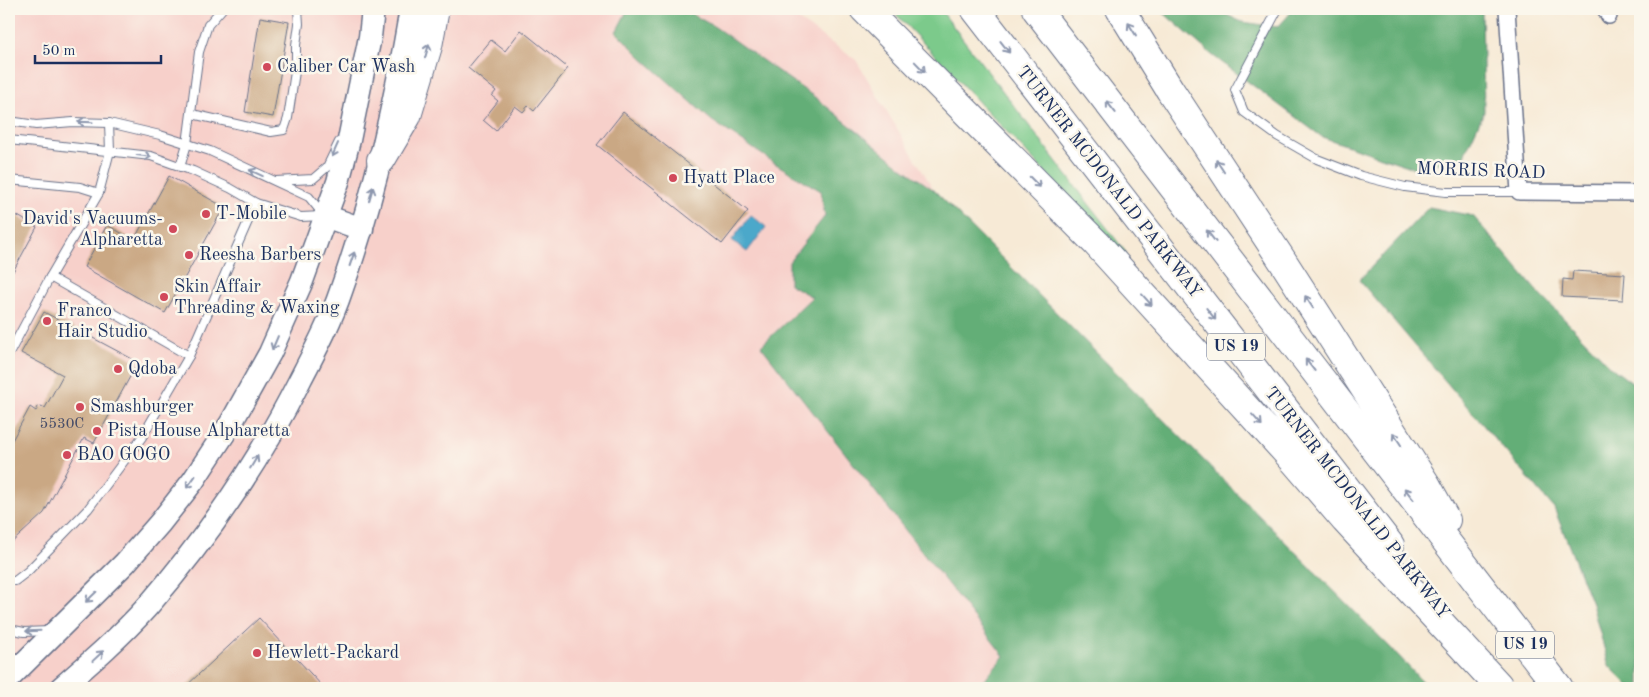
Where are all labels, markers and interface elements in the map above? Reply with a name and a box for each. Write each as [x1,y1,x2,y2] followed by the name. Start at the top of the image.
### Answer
[1127,23,1137,37] one-way arrow
[35,32,161,64] scale bar
[999,40,1010,53] one-way arrow
[42,44,76,59] text: 50 m
[422,44,432,60] one-way arrow
[277,58,415,76] place label: Caliber Car Wash
[914,60,926,73] one-way arrow
[261,61,273,73] marker: Caliber Car Wash
[1013,63,1205,301] street label: TURNER MCDONALD PARKWAY
[1106,101,1117,114] one-way arrow
[77,117,93,127] one-way arrow
[329,142,339,157] one-way arrow
[136,151,152,161] one-way arrow
[1215,159,1225,173] one-way arrow
[1416,160,1546,182] street label: MORRIS ROAD
[249,168,264,177] one-way arrow
[683,169,775,187] place label: Hyatt Place
[667,172,679,184] marker: Hyatt Place
[1029,176,1041,188] one-way arrow
[367,187,377,203] one-way arrow
[216,205,287,223] place label: T-Mobile
[200,208,212,220] marker: T-Mobile
[22,210,163,249] place label: David's Vacuums- Alpharetta
[167,223,179,235] marker: David's Vacuums- Alpharetta
[1205,230,1216,243] one-way arrow
[199,246,322,264] place label: Reesha Barbers
[183,249,195,261] marker: Reesha Barbers
[348,251,357,267] one-way arrow
[174,278,340,317] place label: Skin Affair Threading & Waxing
[158,291,170,303] marker: Skin Affair Threading & Waxing
[1141,293,1153,306] one-way arrow
[1304,295,1314,309] one-way arrow
[57,302,148,341] place label: Franco Hair Studio
[1206,307,1216,321] one-way arrow
[41,315,53,327] marker: Franco Hair Studio
[1207,334,1265,361] road number: US 19
[269,335,279,350] one-way arrow
[1304,359,1315,372] one-way arrow
[128,360,177,378] place label: Qdoba
[112,363,124,375] marker: Qdoba
[1261,384,1453,622] street label: TURNER MCDONALD PARKWAY
[90,398,194,416] place label: Smashburger
[74,401,86,413] marker: Smashburger
[1251,413,1263,426] one-way arrow
[40,417,84,432] house number: 5530C
[107,422,290,440] place label: Pista House Alpharetta
[91,425,103,437] marker: Pista House Alpharetta
[1392,432,1402,446] one-way arrow
[77,446,170,464] place label: BAO GOGO
[61,449,73,461] marker: BAO GOGO
[250,455,260,469] one-way arrow
[186,475,197,488] one-way arrow
[1403,488,1414,501] one-way arrow
[84,591,97,603] one-way arrow
[25,627,41,636] one-way arrow
[1496,632,1554,658] road number: US 19
[267,644,399,662] place label: Hewlett-Packard
[251,647,263,659] marker: Hewlett-Packard
[91,650,104,662] one-way arrow

